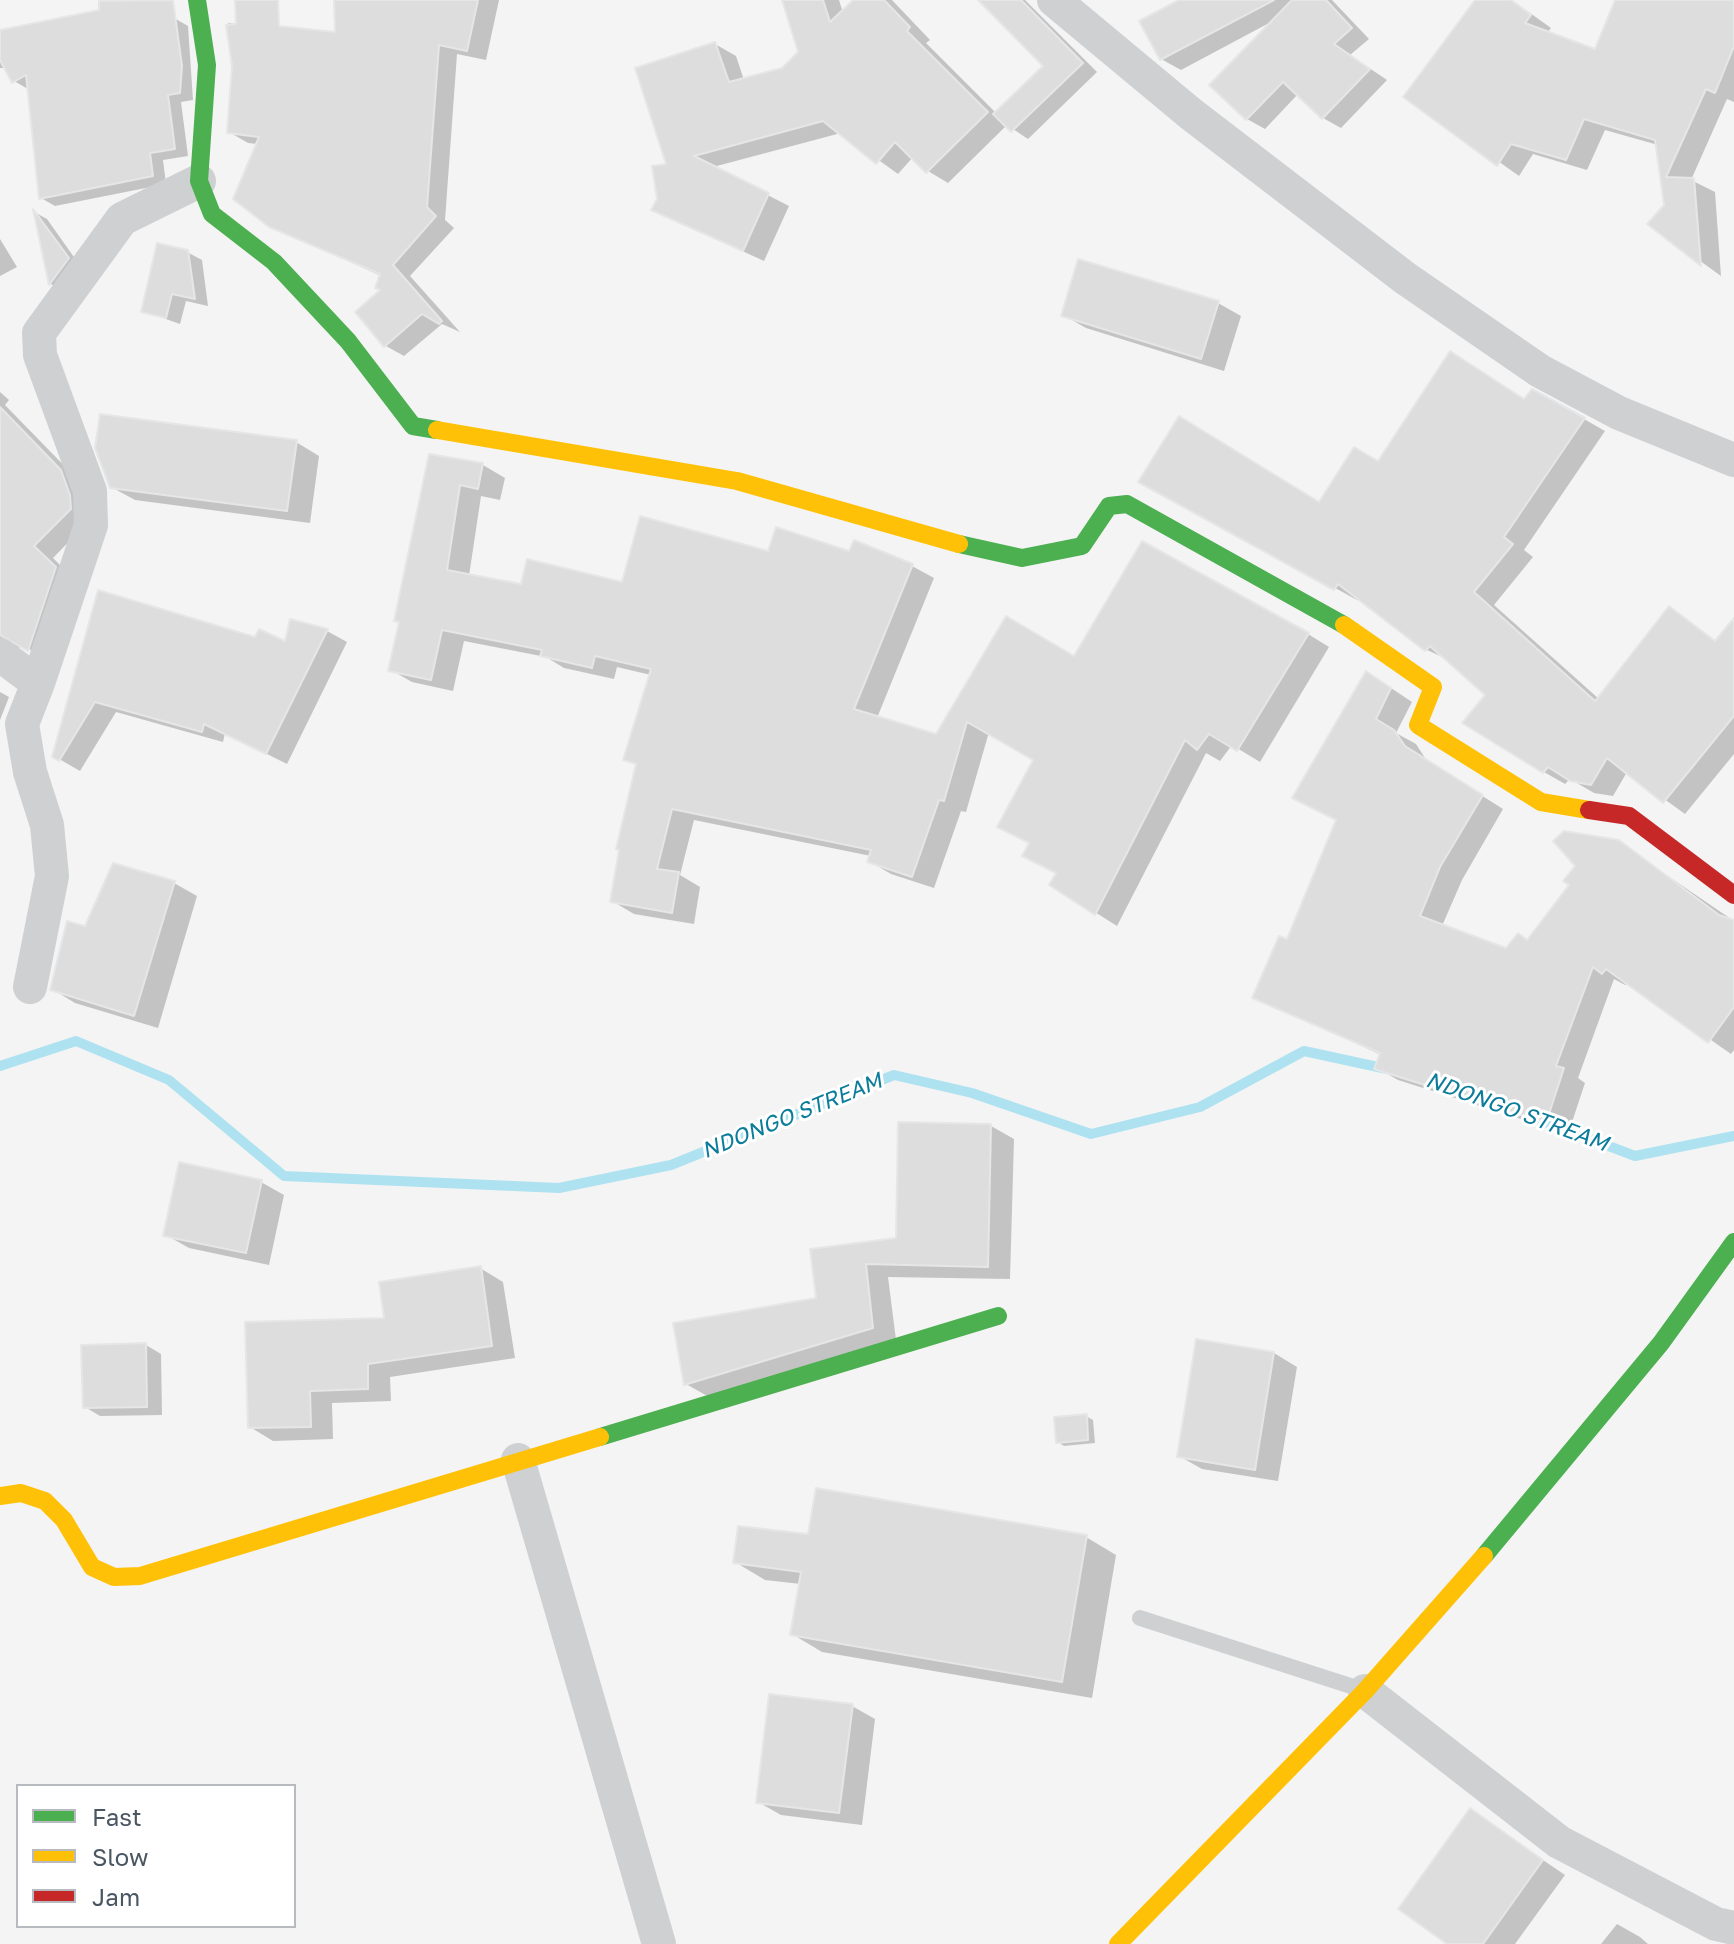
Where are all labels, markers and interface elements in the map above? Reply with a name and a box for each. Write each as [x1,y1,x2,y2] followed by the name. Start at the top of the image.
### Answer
[1422,1067,1612,1157] water label: NDONGO STREAM
[698,1068,886,1164] water label: NDONGO STREAM
[16,1784,296,1928] legend
[92,1802,142,1831] text: Fast
[92,1842,148,1871] text: Slow
[92,1882,140,1911] text: Jam

